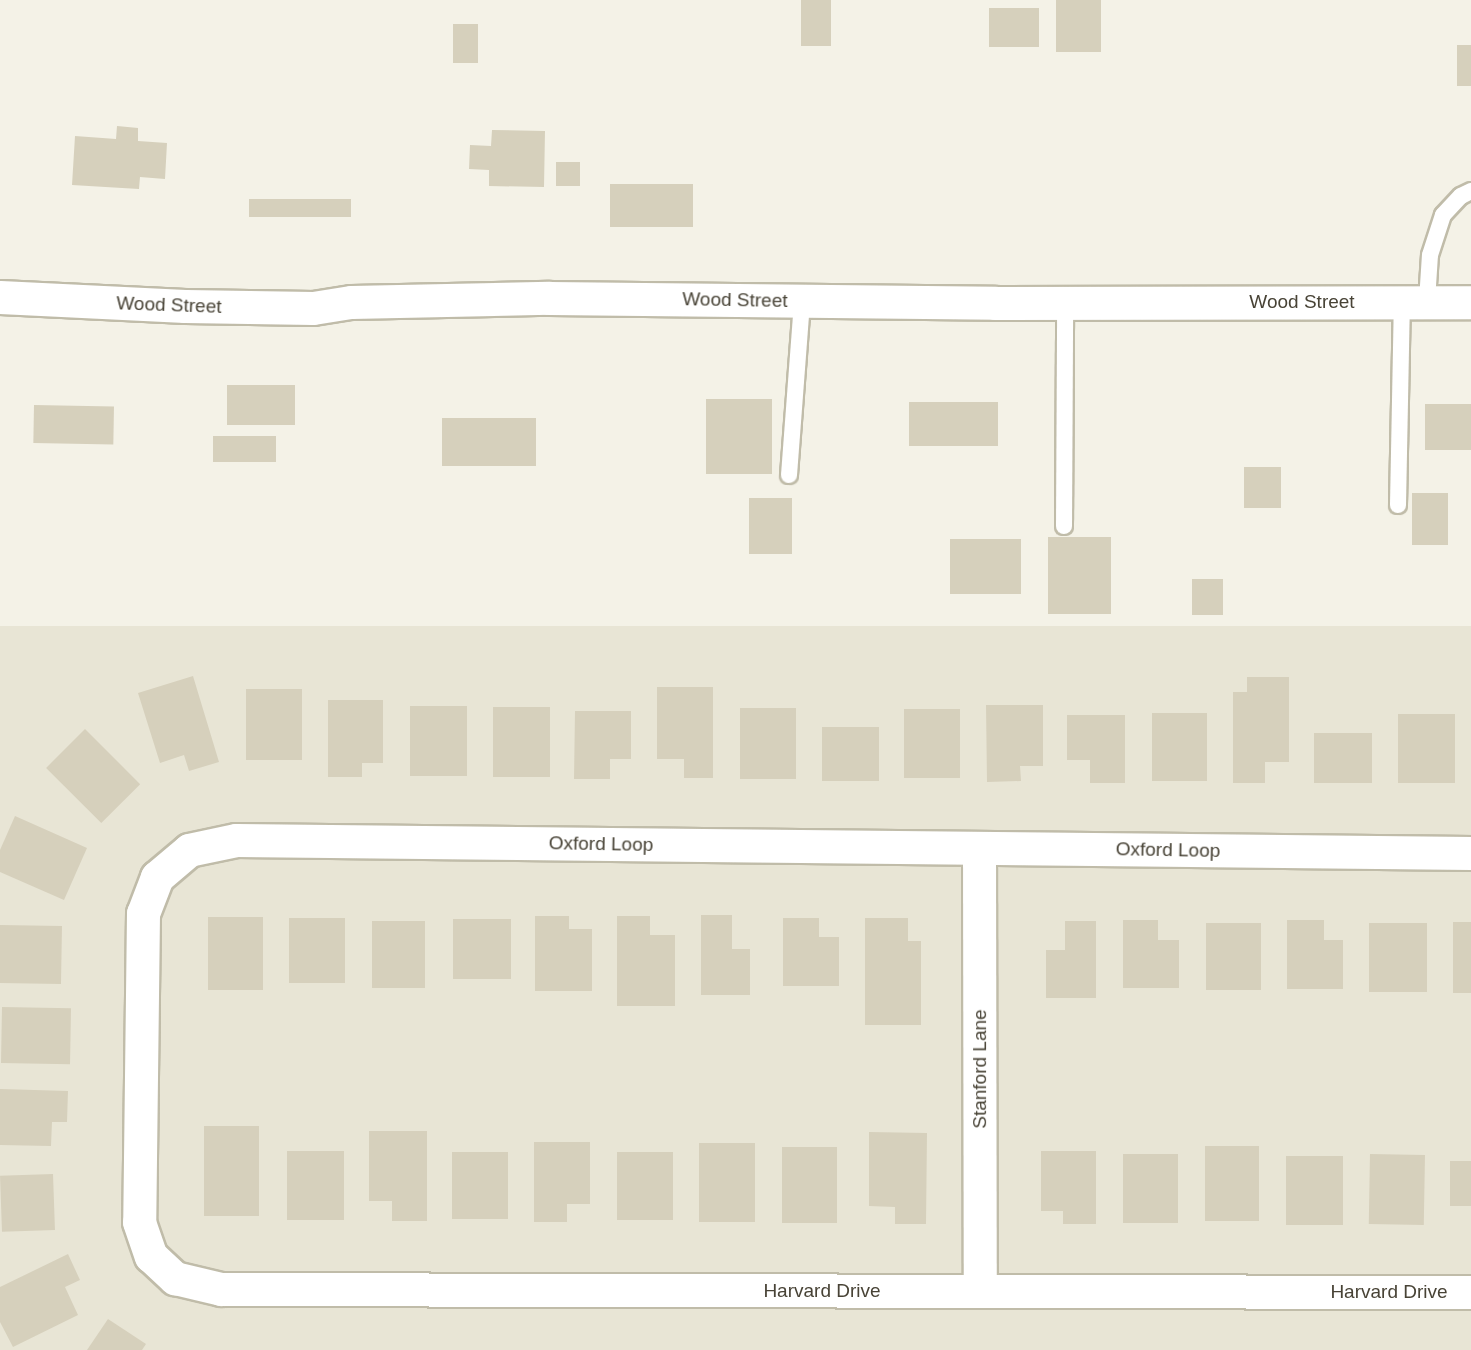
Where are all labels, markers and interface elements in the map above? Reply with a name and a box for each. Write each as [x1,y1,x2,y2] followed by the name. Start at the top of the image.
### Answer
[682,288,788,312] street label: Wood Street
[1249,291,1355,313] street label: Wood Street
[116,292,222,318] street label: Wood Street
[549,832,653,856] street label: Oxford Loop
[1116,838,1220,862] street label: Oxford Loop
[969,1009,991,1129] street label: Stanford Lane
[763,1280,881,1302] street label: Harvard Drive
[1330,1281,1448,1303] street label: Harvard Drive

